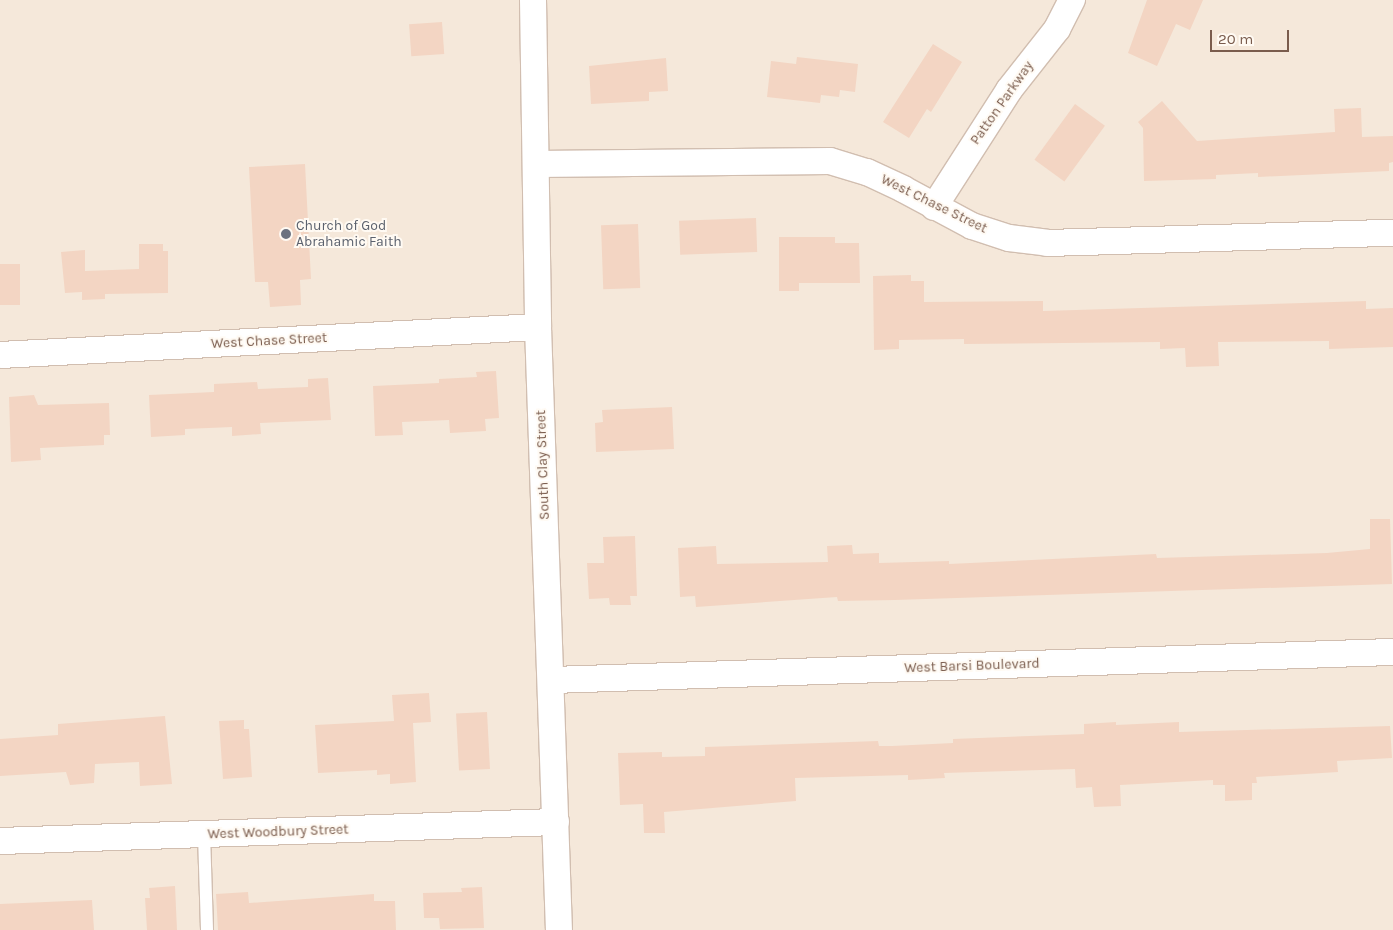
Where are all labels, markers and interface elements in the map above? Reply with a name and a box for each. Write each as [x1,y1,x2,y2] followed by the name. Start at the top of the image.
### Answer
[1213,20,1292,52] scale bar
[1218,30,1253,48] text: 20 m
[967,58,1037,148] street label: Patton Parkway
[878,171,990,237] street label: West Chase Street
[296,218,402,250] place label: Church of God Abrahamic Faith
[280,228,292,240] marker: Church of God Abrahamic Faith
[211,330,327,352] street label: West Chase Street
[533,410,553,520] street label: South Clay Street
[904,655,1040,677] street label: West Barsi Boulevard
[207,821,349,843] street label: West Woodbury Street

